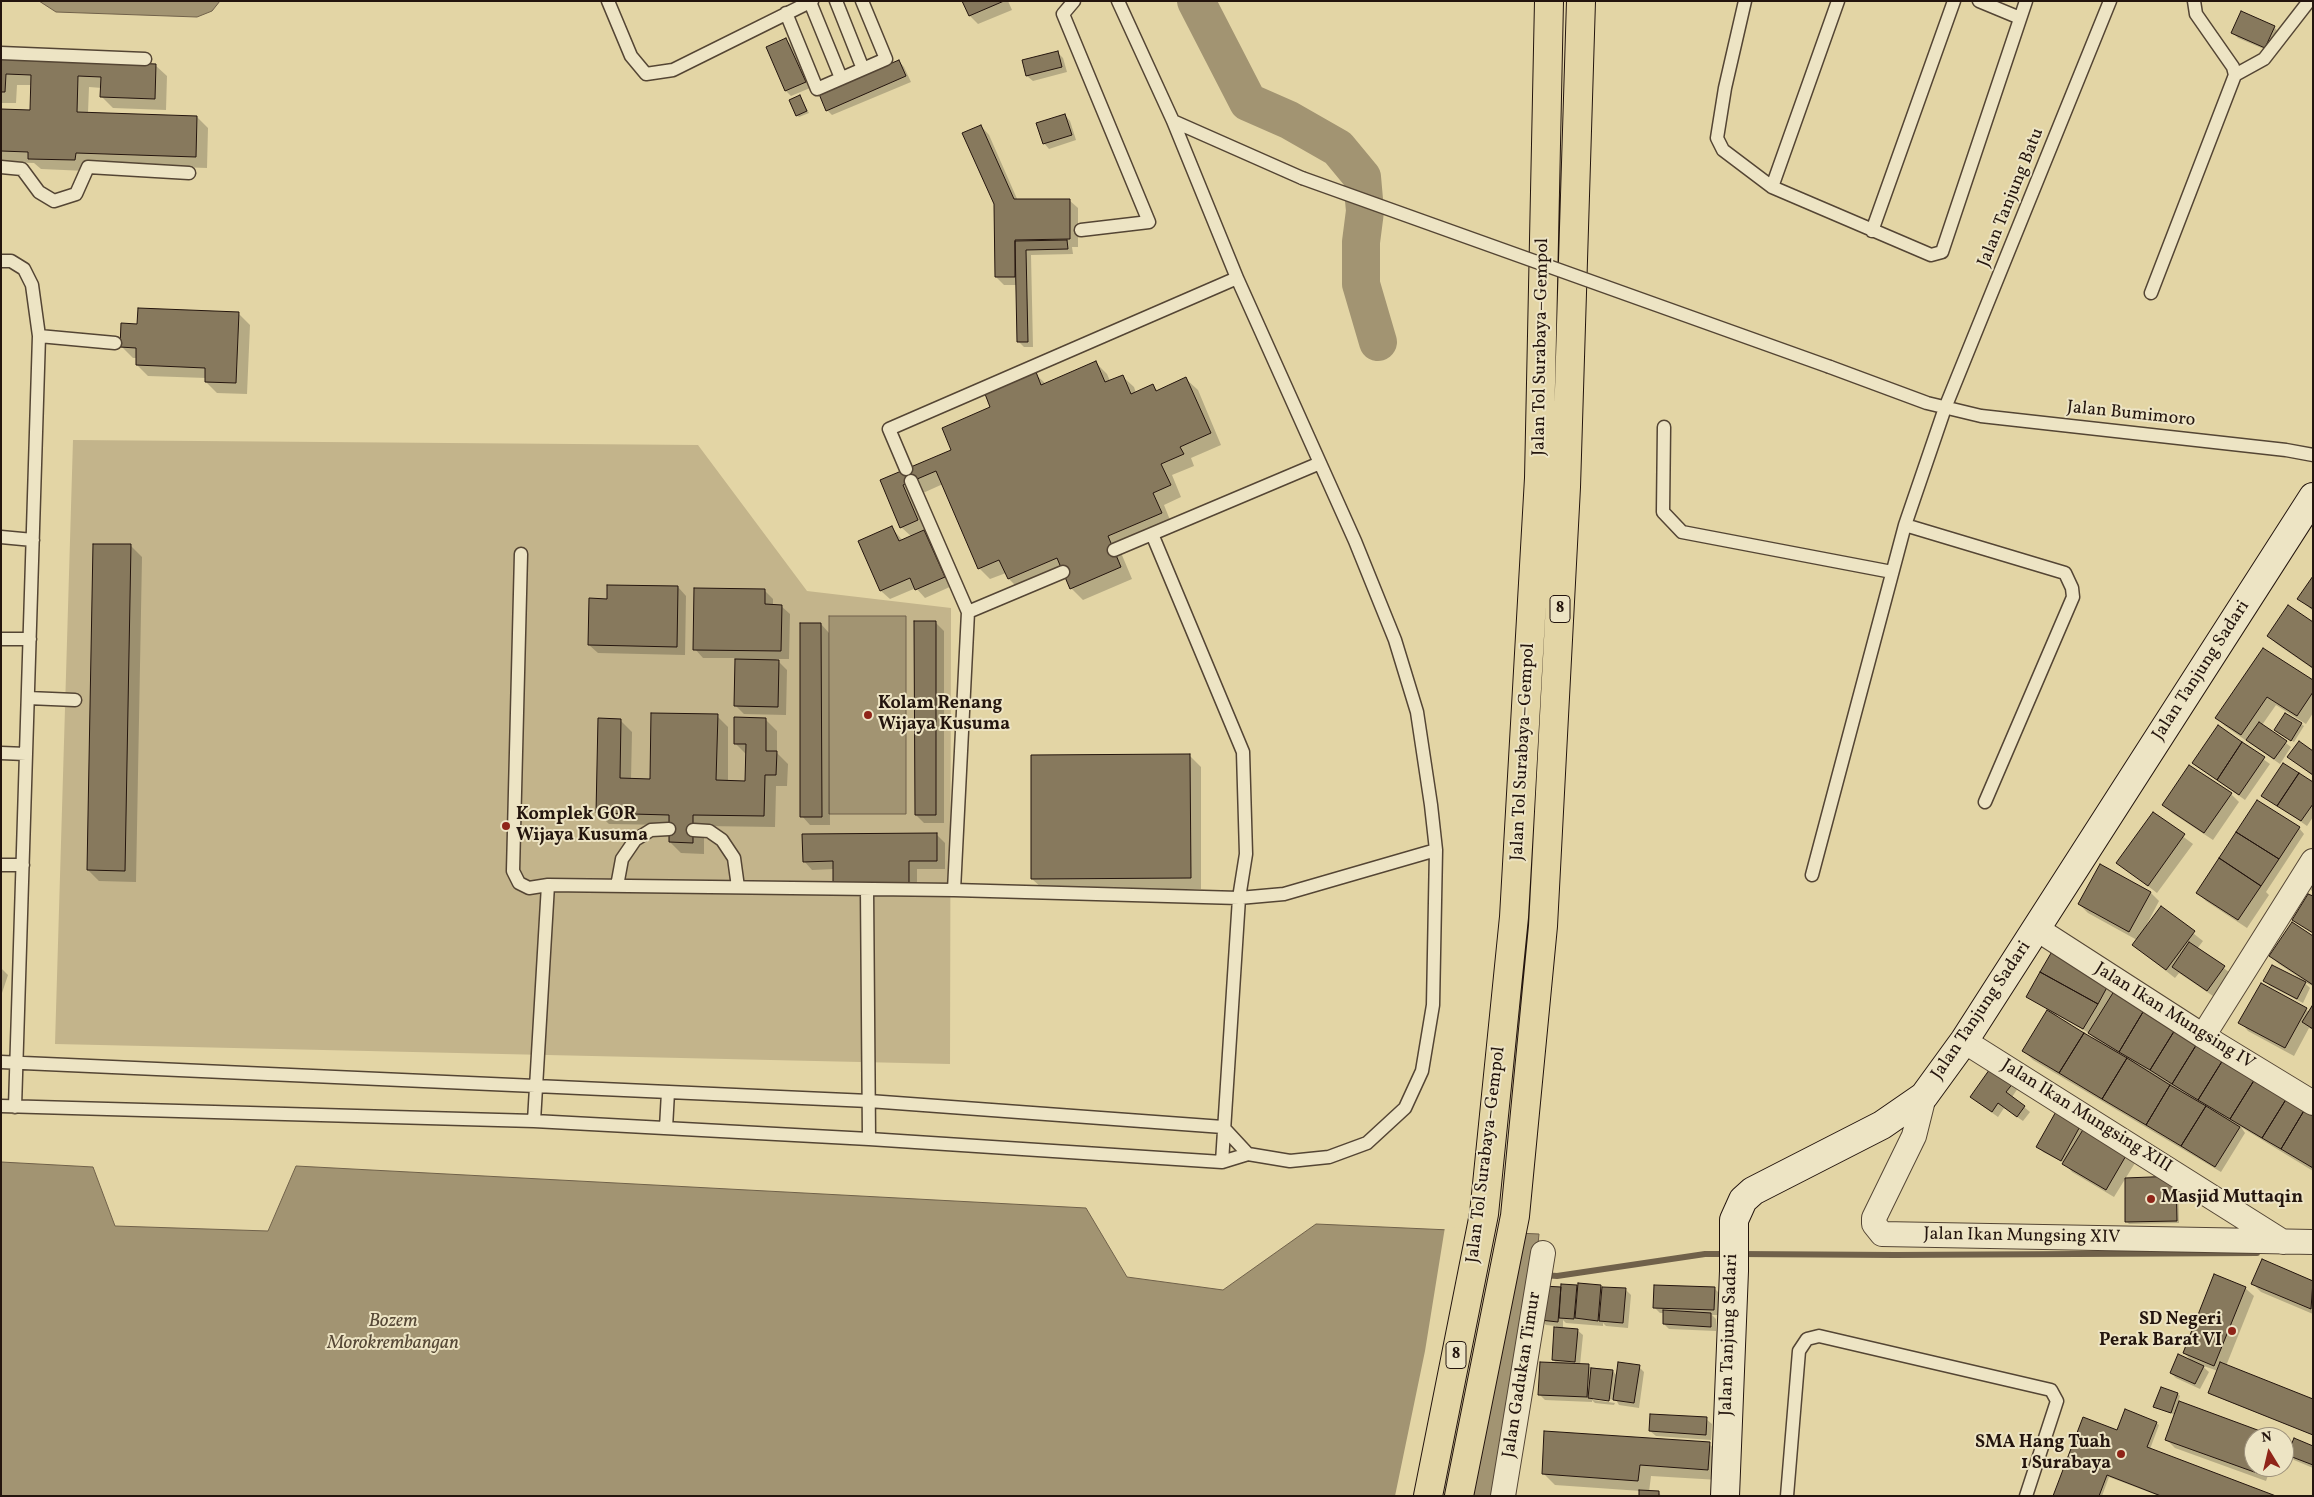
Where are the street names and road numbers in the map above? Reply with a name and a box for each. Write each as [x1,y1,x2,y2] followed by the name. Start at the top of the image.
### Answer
[1974,125,2050,271] street label: Jalan Tanjung Batu
[1529,238,1555,456] street label: Jalan Tol Surabaya–Gempol
[2066,398,2196,432] street label: Jalan Bumimoro
[1550,596,1570,622] road number: 8
[2149,597,2255,745] street label: Jalan Tanjung Sadari
[1508,643,1540,861] street label: Jalan Tol Surabaya–Gempol
[1928,938,2036,1084] street label: Jalan Tanjung Sadari
[2090,959,2258,1075] street label: Jalan Ikan Mungsing IV
[1463,1045,1511,1265] street label: Jalan Tol Surabaya–Gempol
[1997,1056,2175,1178] street label: Jalan Ikan Mungsing XIII
[1923,1224,2121,1250] street label: Jalan Ikan Mungsing XIV
[1716,1253,1744,1417] street label: Jalan Tanjung Sadari
[1499,1290,1547,1460] street label: Jalan Gadukan Timur
[1446,1342,1466,1368] road number: 8

